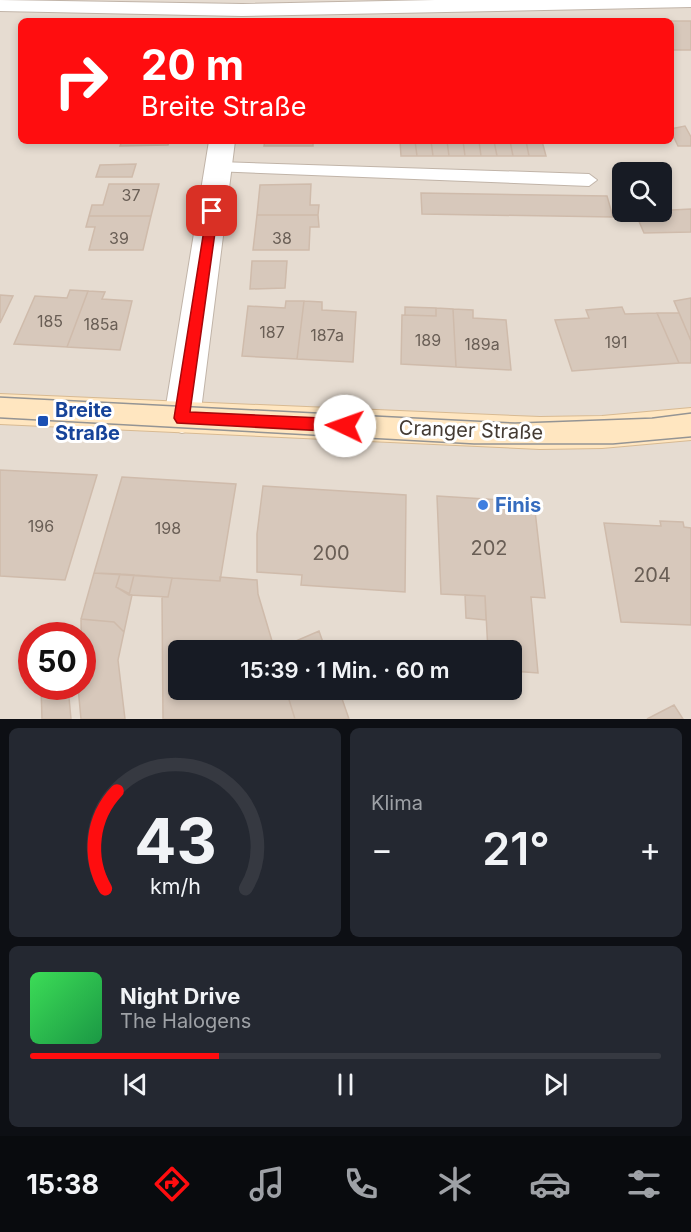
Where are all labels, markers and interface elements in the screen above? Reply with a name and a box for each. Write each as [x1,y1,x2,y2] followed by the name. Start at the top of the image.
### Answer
[141,39,244,90] text: 20 m
[42,42,120,120] icon: right
[141,90,306,123] text: Breite Straße
[612,162,672,222] map controls
[612,162,672,222] button: search
[122,185,140,205] house number: 37
[186,185,237,236] pin
[195,194,228,227] icon: arrive
[109,228,129,248] house number: 39
[272,228,292,248] house number: 38
[37,311,63,331] house number: 185
[83,314,119,334] house number: 185a
[259,322,285,342] house number: 187
[310,325,344,345] house number: 187a
[415,330,441,350] house number: 189
[605,332,627,352] house number: 191
[464,334,500,354] house number: 189a
[313,394,377,458] position arrow
[55,398,120,445] place label: Breite Straße
[36,414,50,428] marker: Breite Straße
[398,415,544,445] street label: Cranger Straße
[495,493,541,517] place label: Finis
[476,498,490,512] marker: Finis
[28,516,54,536] house number: 196
[155,518,181,538] house number: 198
[470,536,508,560] house number: 202
[312,541,350,565] house number: 200
[633,563,671,587] house number: 204
[18,622,96,700] speed limit sign: 50
[240,657,450,683] text: 15:39 · 1 Min. · 60 m
[371,791,423,815] text: Klima
[134,803,216,878] text: 43
[482,821,550,876] text: 21°
[371,829,393,869] text: −
[639,829,661,869] text: +
[150,874,200,900] text: km/h
[120,983,240,1009] text: Night Drive
[120,1009,251,1033] text: The Halogens
[119,1068,152,1101] icon: previous
[329,1068,362,1101] icon: pause
[539,1068,572,1101] icon: next
[151,1163,193,1205] icon: directions
[246,1163,288,1205] icon: music
[340,1163,382,1205] icon: phone
[434,1163,476,1205] icon: climate
[529,1163,571,1205] icon: car
[623,1163,665,1205] icon: filters
[26,1168,99,1201] text: 15:38

